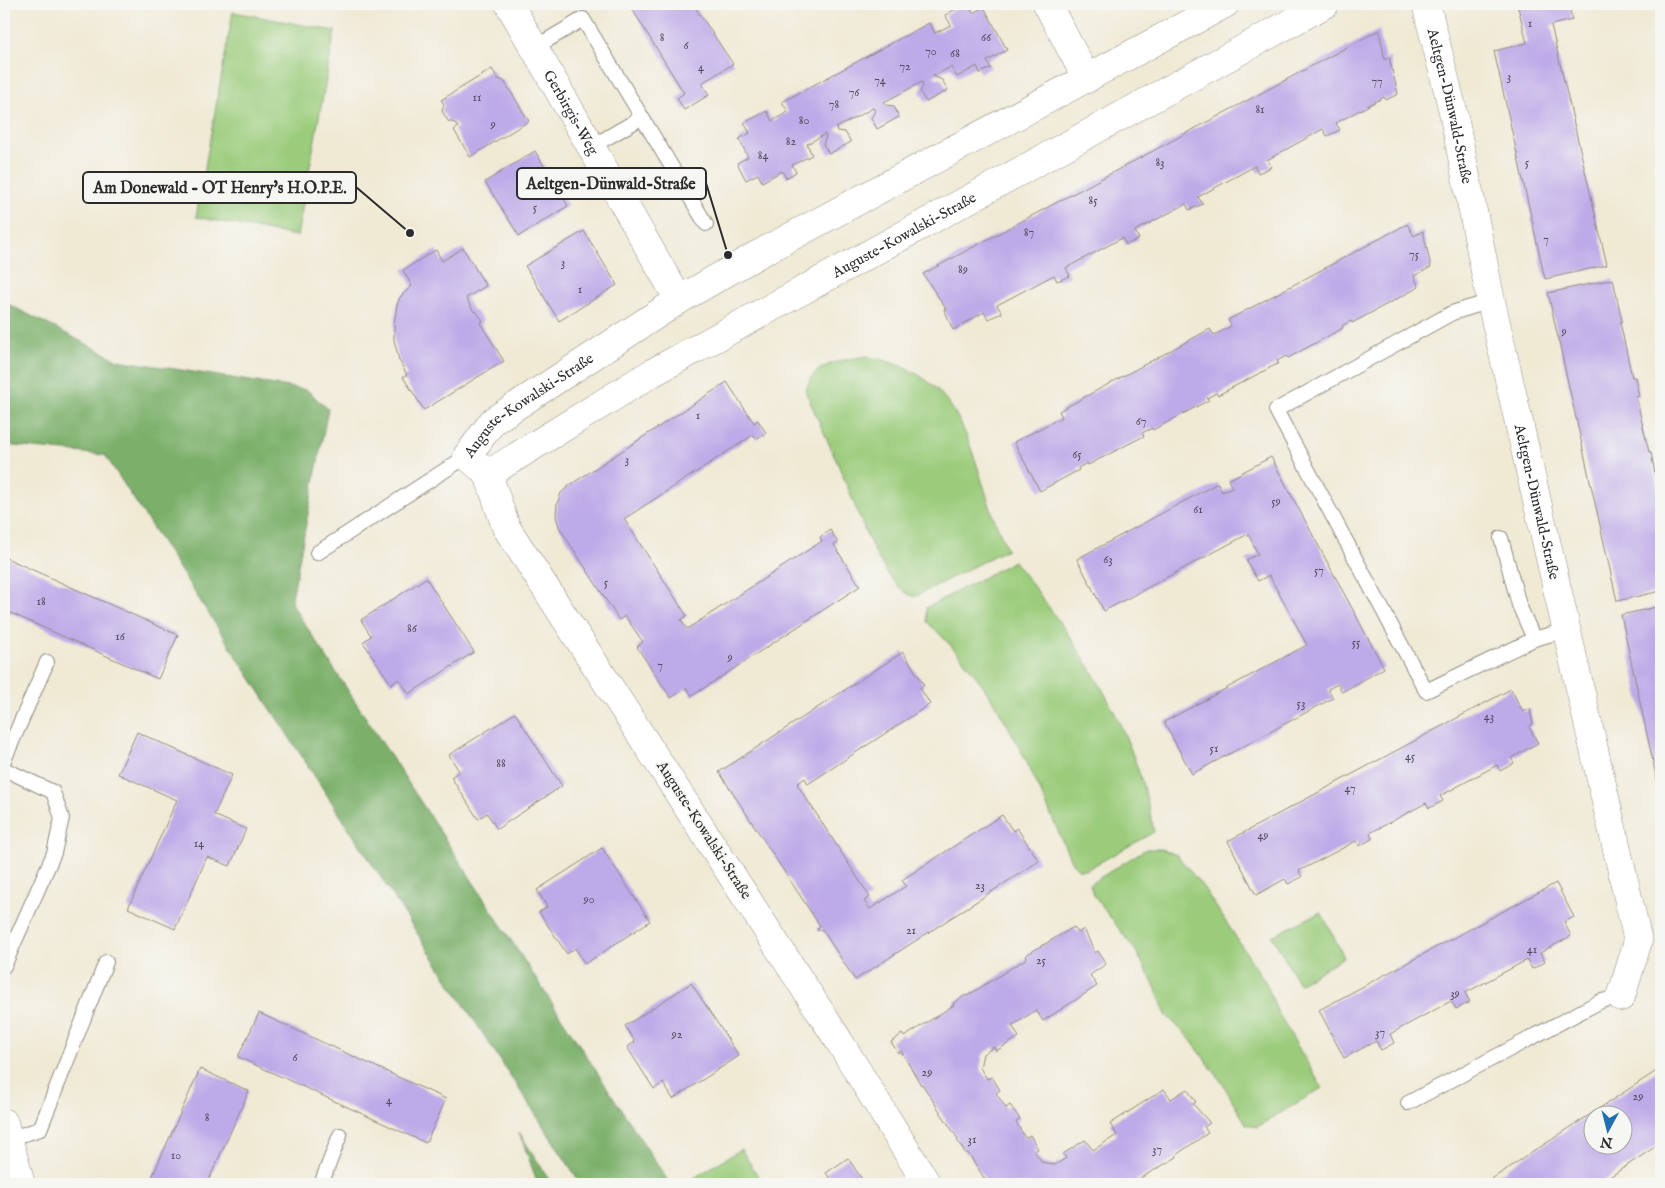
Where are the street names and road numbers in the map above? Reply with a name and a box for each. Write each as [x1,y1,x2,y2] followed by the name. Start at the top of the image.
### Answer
[1423,26,1477,186] street label: Aeltgen-Dünwald-Straße
[539,67,604,159] street label: Gerbirgis-Weg
[828,188,979,282] street label: Auguste-Kowalski-Straße
[459,349,597,462] street label: Auguste-Kowalski-Straße
[1510,421,1564,581] street label: Aeltgen-Dünwald-Straße
[652,756,756,903] street label: Auguste-Kowalski-Straße

